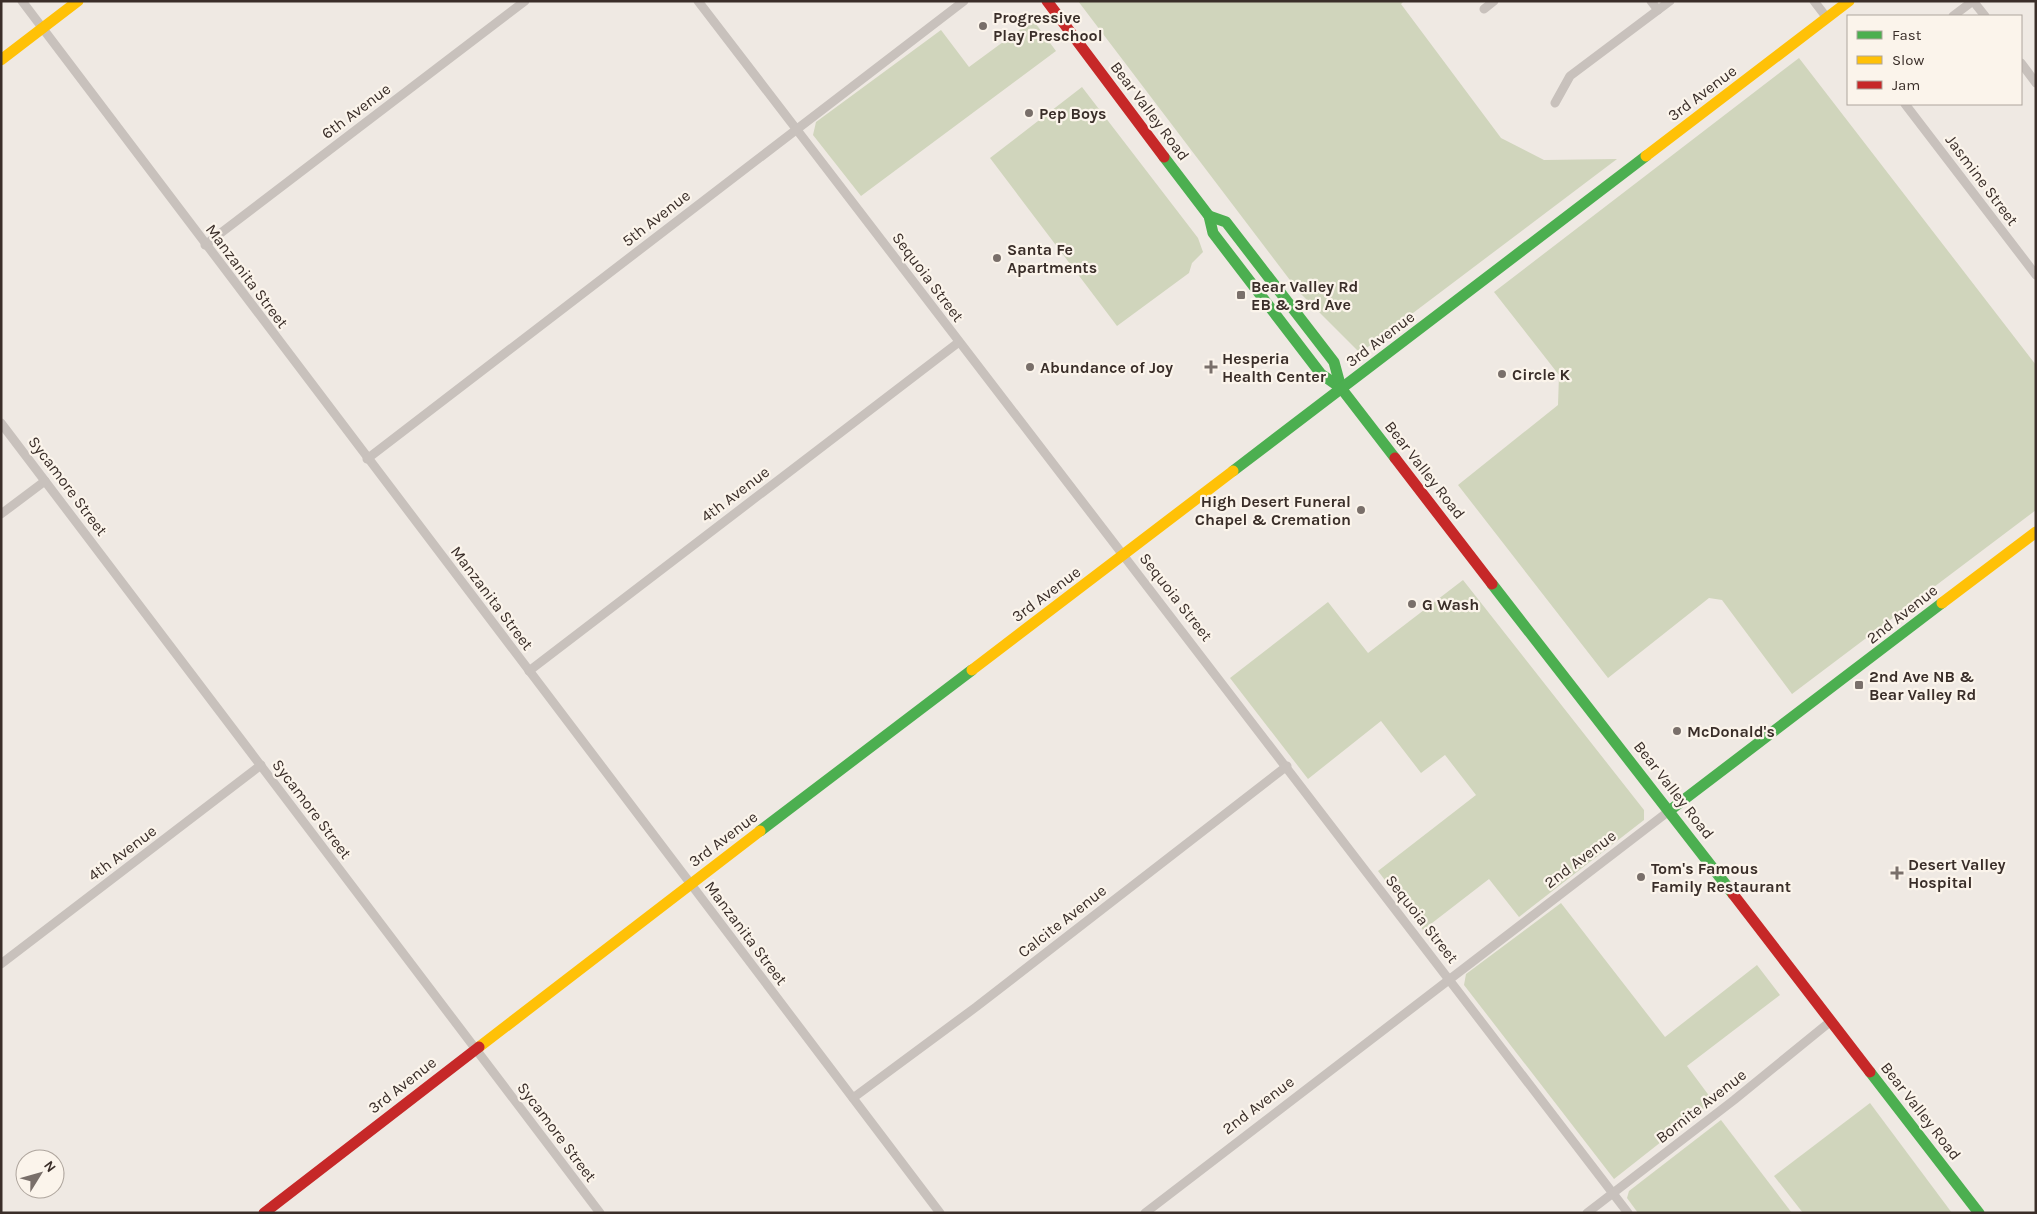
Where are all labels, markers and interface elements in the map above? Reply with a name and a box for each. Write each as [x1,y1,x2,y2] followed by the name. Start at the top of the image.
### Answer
[993,8,1103,45] place label: Progressive Play Preschool
[1847,15,2022,105] legend
[977,20,989,32] marker: Progressive Play Preschool
[1892,26,1922,44] text: Fast
[1892,51,1924,69] text: Slow
[1107,58,1193,164] street label: Bear Valley Road
[1664,61,1740,125] street label: 3rd Avenue
[1892,76,1920,94] text: Jam
[318,79,394,143] street label: 6th Avenue
[1039,104,1107,123] place label: Pep Boys
[1023,107,1035,119] marker: Pep Boys
[1942,131,2022,229] street label: Jasmine Street
[618,186,694,250] street label: 5th Avenue
[202,220,292,332] street label: Manzanita Street
[888,229,968,325] street label: Sequoia Street
[1007,240,1097,277] place label: Santa Fe Apartments
[991,252,1003,264] marker: Santa Fe Apartments
[1251,277,1358,314] place label: Bear Valley Rd EB & 3rd Ave
[1235,289,1247,301] marker: Bear Valley Rd EB & 3rd Ave
[1342,307,1418,371] street label: 3rd Avenue
[1222,349,1327,386] place label: Hesperia Health Center
[1040,358,1173,377] place label: Abundance of Joy
[1204,360,1218,374] marker: Hesperia Health Center
[1024,361,1036,373] marker: Abundance of Joy
[1512,365,1571,384] place label: Circle K
[1496,368,1508,380] marker: Circle K
[1381,417,1469,523] street label: Bear Valley Road
[24,433,112,539] street label: Sycamore Street
[697,462,773,526] street label: 4th Avenue
[1195,492,1351,529] place label: High Desert Funeral Chapel & Cremation
[1355,504,1367,516] marker: High Desert Funeral Chapel & Cremation
[447,542,537,654] street label: Manzanita Street
[1136,549,1216,645] street label: Sequoia Street
[1008,562,1084,626] street label: 3rd Avenue
[1863,580,1941,648] street label: 2nd Avenue
[1422,595,1479,614] place label: G Wash
[1406,598,1418,610] marker: G Wash
[1869,667,1976,704] place label: 2nd Ave NB & Bear Valley Rd
[1853,679,1865,691] marker: 2nd Ave NB & Bear Valley Rd
[1687,722,1775,741] place label: McDonald's
[1671,725,1683,737] marker: McDonald's
[1630,737,1718,843] street label: Bear Valley Road
[268,756,356,862] street label: Sycamore Street
[685,807,761,871] street label: 3rd Avenue
[84,821,160,885] street label: 4th Avenue
[1540,826,1620,892] street label: 2nd Avenue
[1908,855,2006,892] place label: Desert Valley Hospital
[1651,859,1791,896] place label: Tom's Famous Family Restaurant
[1890,866,1904,880] marker: Desert Valley Hospital
[1382,871,1462,967] street label: Sequoia Street
[1635,871,1647,883] marker: Tom's Famous Family Restaurant
[701,877,791,989] street label: Manzanita Street
[1014,881,1110,961] street label: Calcite Avenue
[364,1053,440,1117] street label: 3rd Avenue
[1877,1058,1965,1164] street label: Bear Valley Road
[1652,1065,1750,1147] street label: Bornite Avenue
[1218,1072,1298,1138] street label: 2nd Avenue
[513,1079,601,1185] street label: Sycamore Street
[15,1149,65,1199] north arrow
[40,1157,60,1176] text: N

